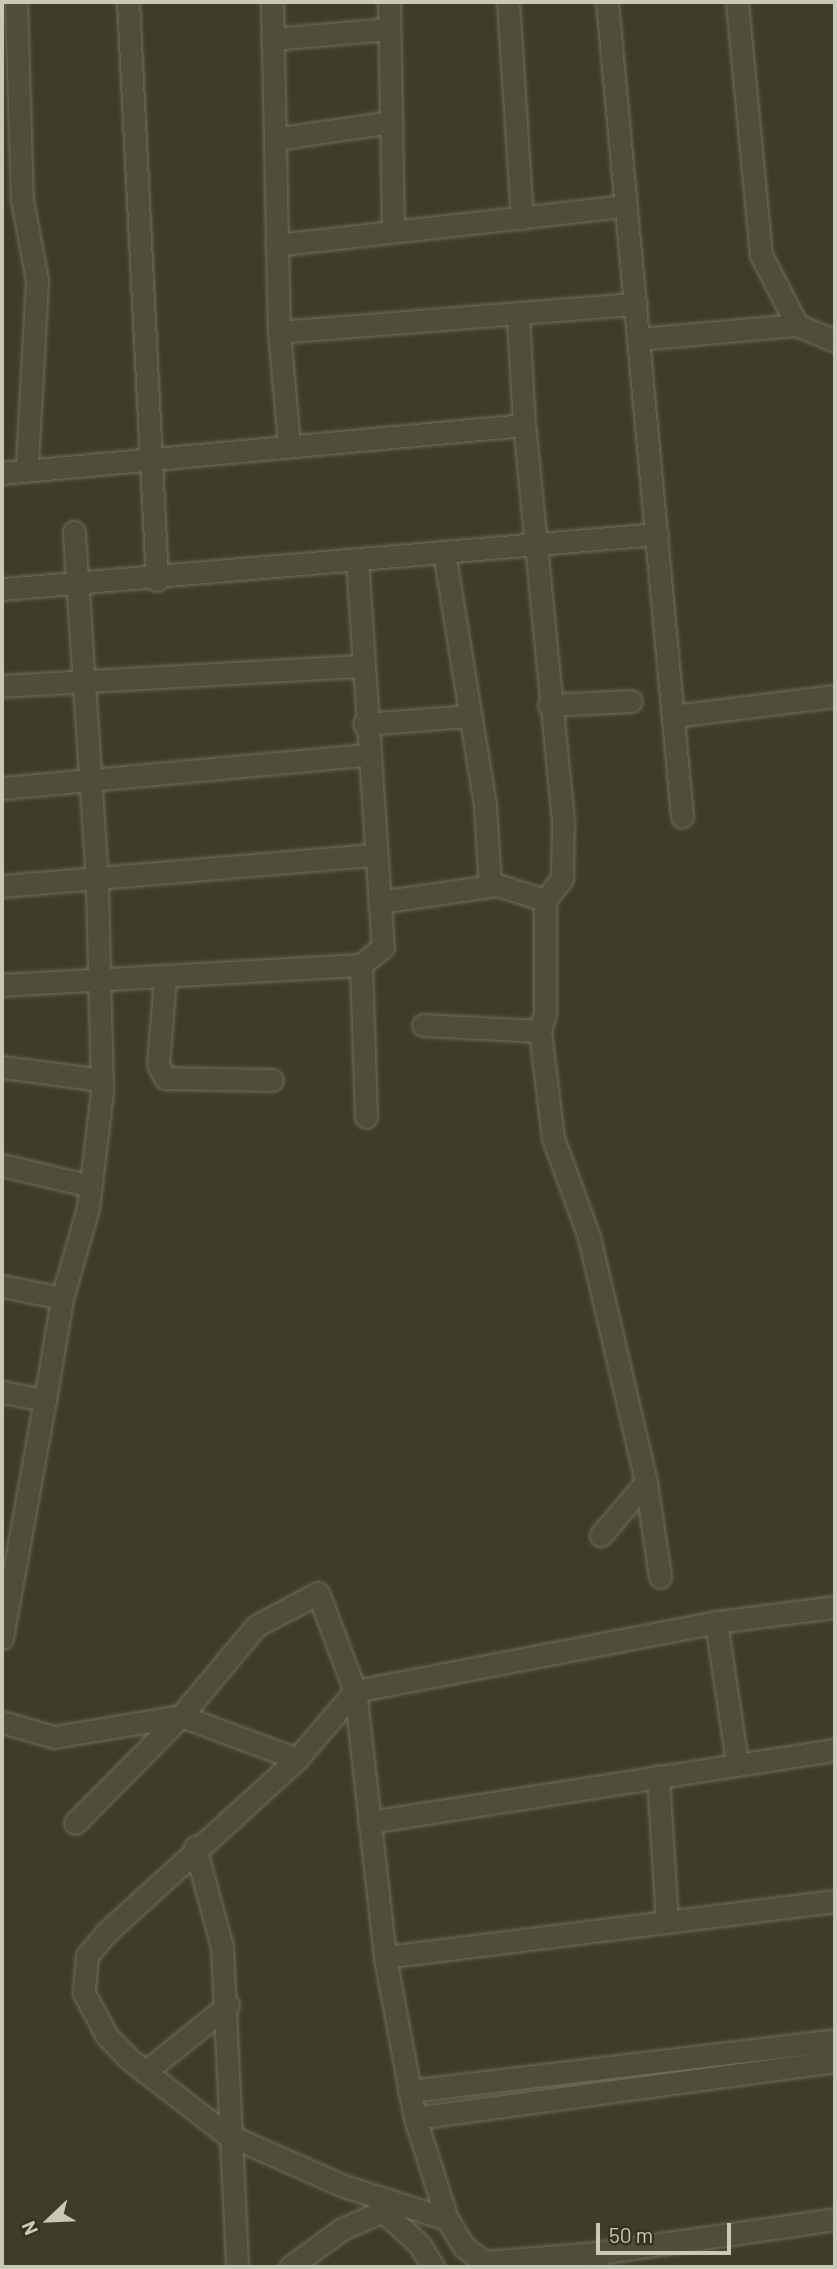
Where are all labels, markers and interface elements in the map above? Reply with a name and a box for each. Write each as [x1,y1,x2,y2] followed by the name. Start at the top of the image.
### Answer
[14,2185,84,2255] north arrow
[599,2210,734,2254] scale bar
[16,2218,42,2239] text: N
[609,2222,653,2247] text: 50 m

